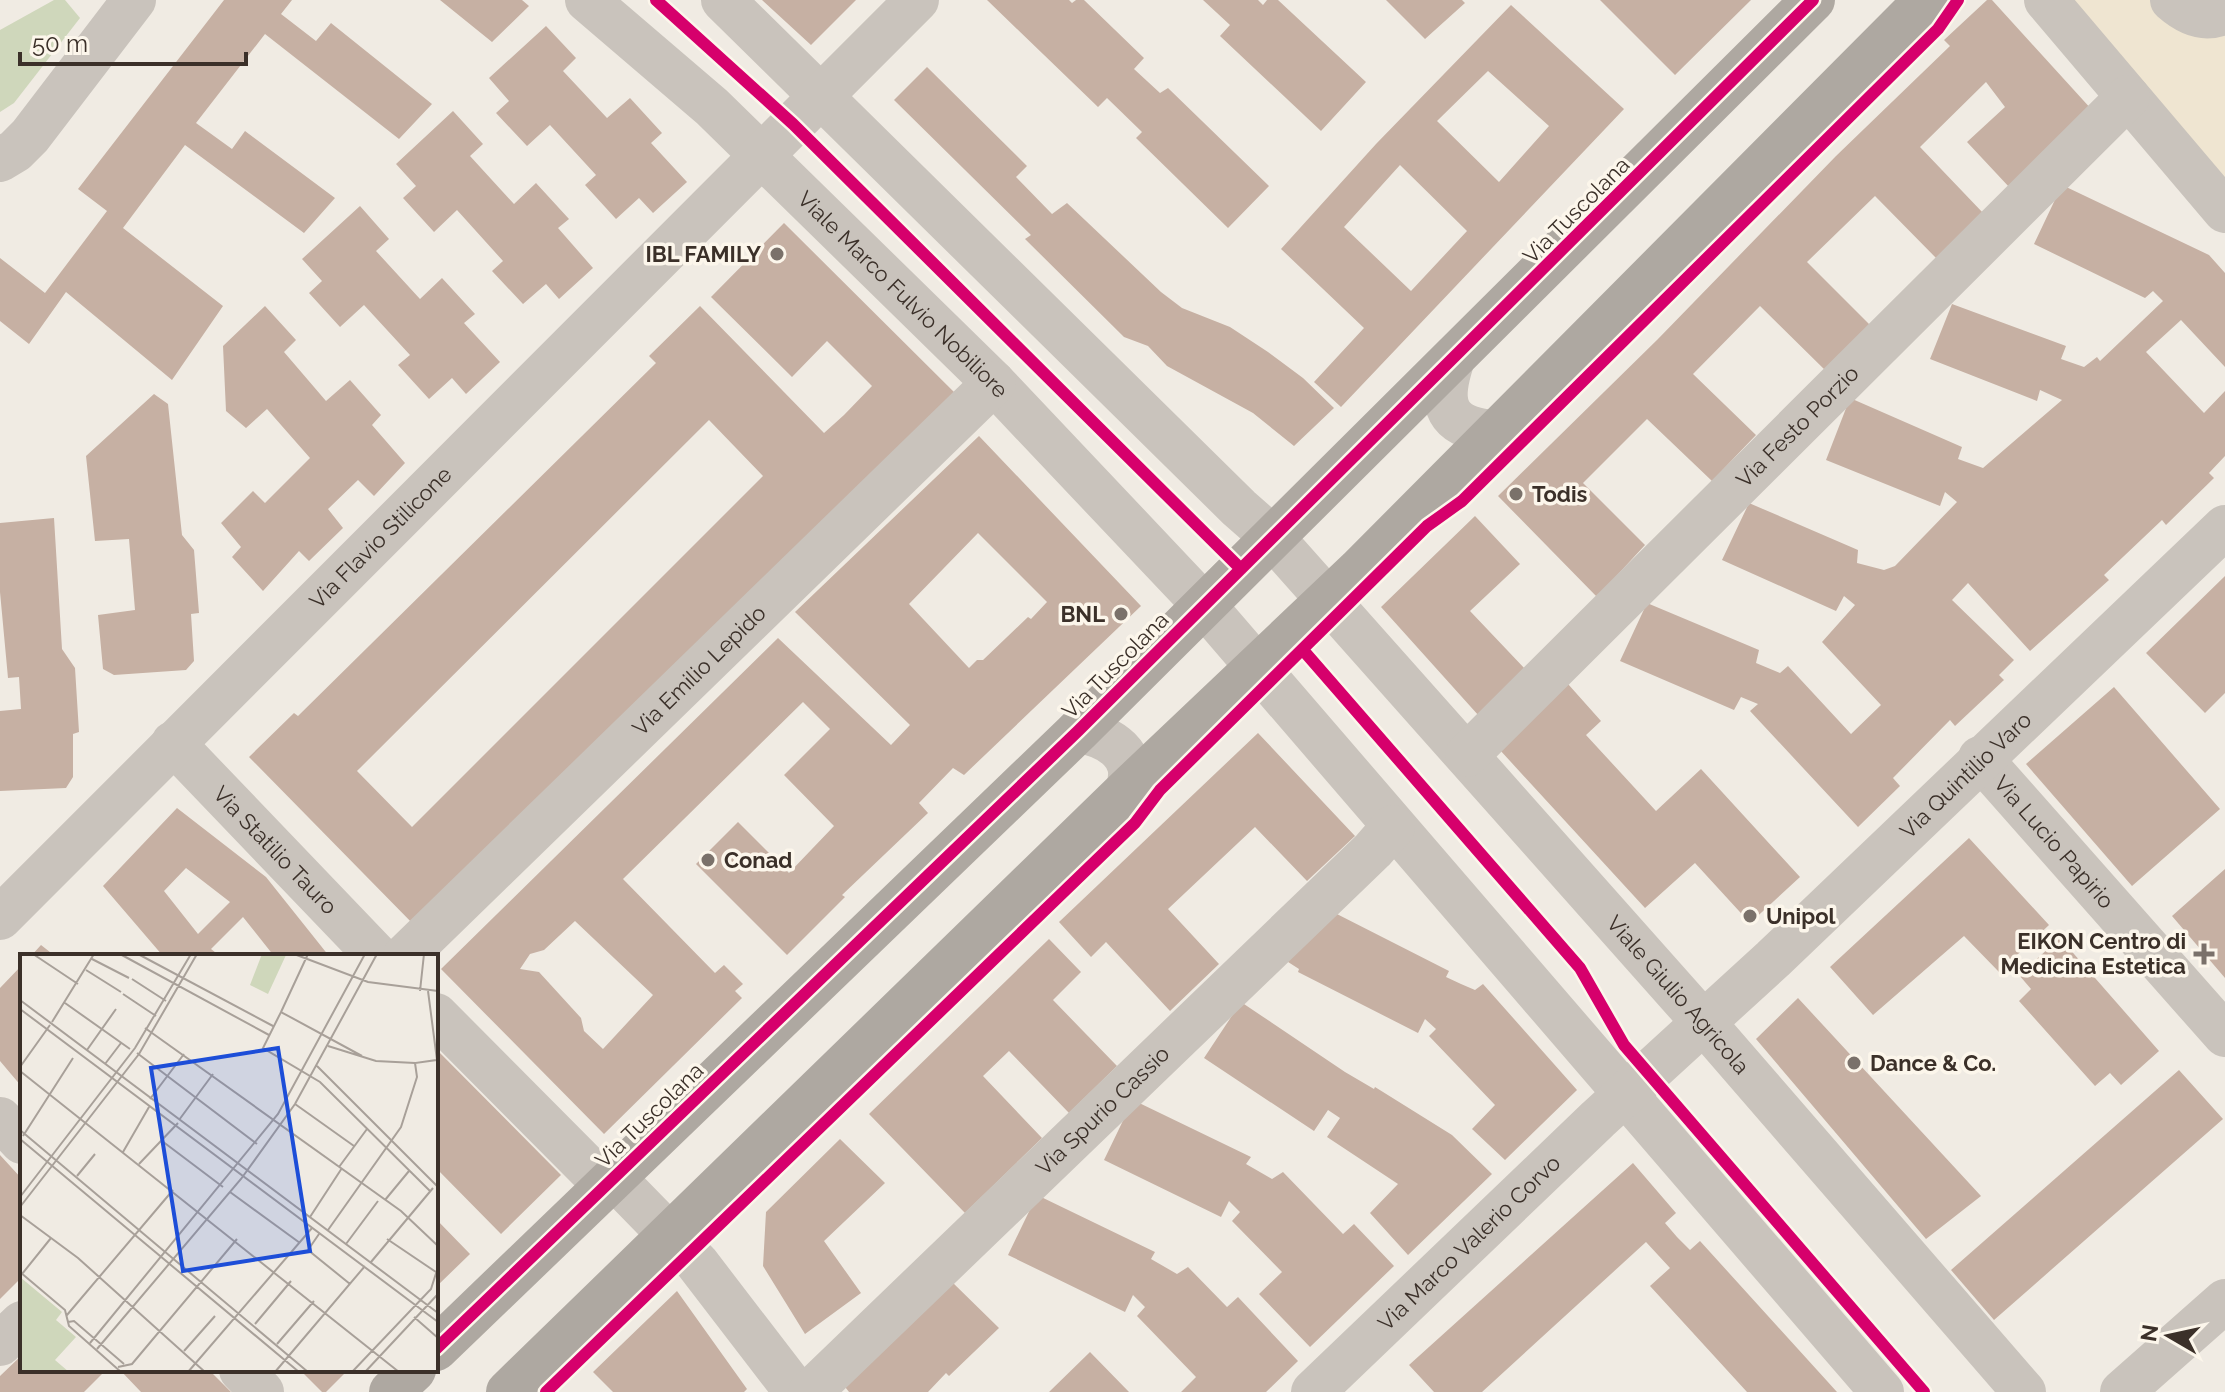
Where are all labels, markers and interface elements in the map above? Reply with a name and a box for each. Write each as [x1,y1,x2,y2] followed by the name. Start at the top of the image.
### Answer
[20,16,246,66] scale bar
[32,29,88,58] text: 50 m
[1517,151,1635,269] street label: Via Tuscolana
[793,185,1014,403] street label: Viale Marco Fulvio Nobiliore
[646,241,761,267] place label: IBL FAMILY
[768,245,786,263] marker: IBL FAMILY
[1731,360,1864,493] street label: Via Festo Porzio
[304,461,457,614] street label: Via Flavio Stilicone
[1532,481,1588,507] place label: Todis
[1507,485,1525,503] marker: Todis
[627,599,771,741] street label: Via Emilio Lepido
[1060,601,1105,627] place label: BNL
[1112,605,1130,623] marker: BNL
[1056,606,1174,724] street label: Via Tuscolana
[1894,706,2036,844] street label: Via Quintilio Varo
[1989,770,2120,914] street label: Via Lucio Papirio
[208,780,343,919] street label: Via Statilio Tauro
[724,847,792,873] place label: Conad
[699,851,717,869] marker: Conad
[1766,903,1836,929] place label: Unipol
[1741,907,1759,925] marker: Unipol
[1602,910,1755,1079] street label: Viale Giulio Agricola
[2001,928,2186,979] place label: EIKON Centro di Medicina Estetica
[2193,943,2215,965] marker: EIKON Centro di Medicina Estetica
[20,954,438,1372] inset map
[1030,1040,1175,1180] street label: Via Spurio Cassio
[1870,1050,1996,1076] place label: Dance & Co.
[1845,1054,1863,1072] marker: Dance & Co.
[590,1057,708,1173] street label: Via Tuscolana
[1373,1149,1565,1336] street label: Via Marco Valerio Corvo
[2129,1296,2209,1376] north arrow
[2135,1323,2163,1343] text: N

